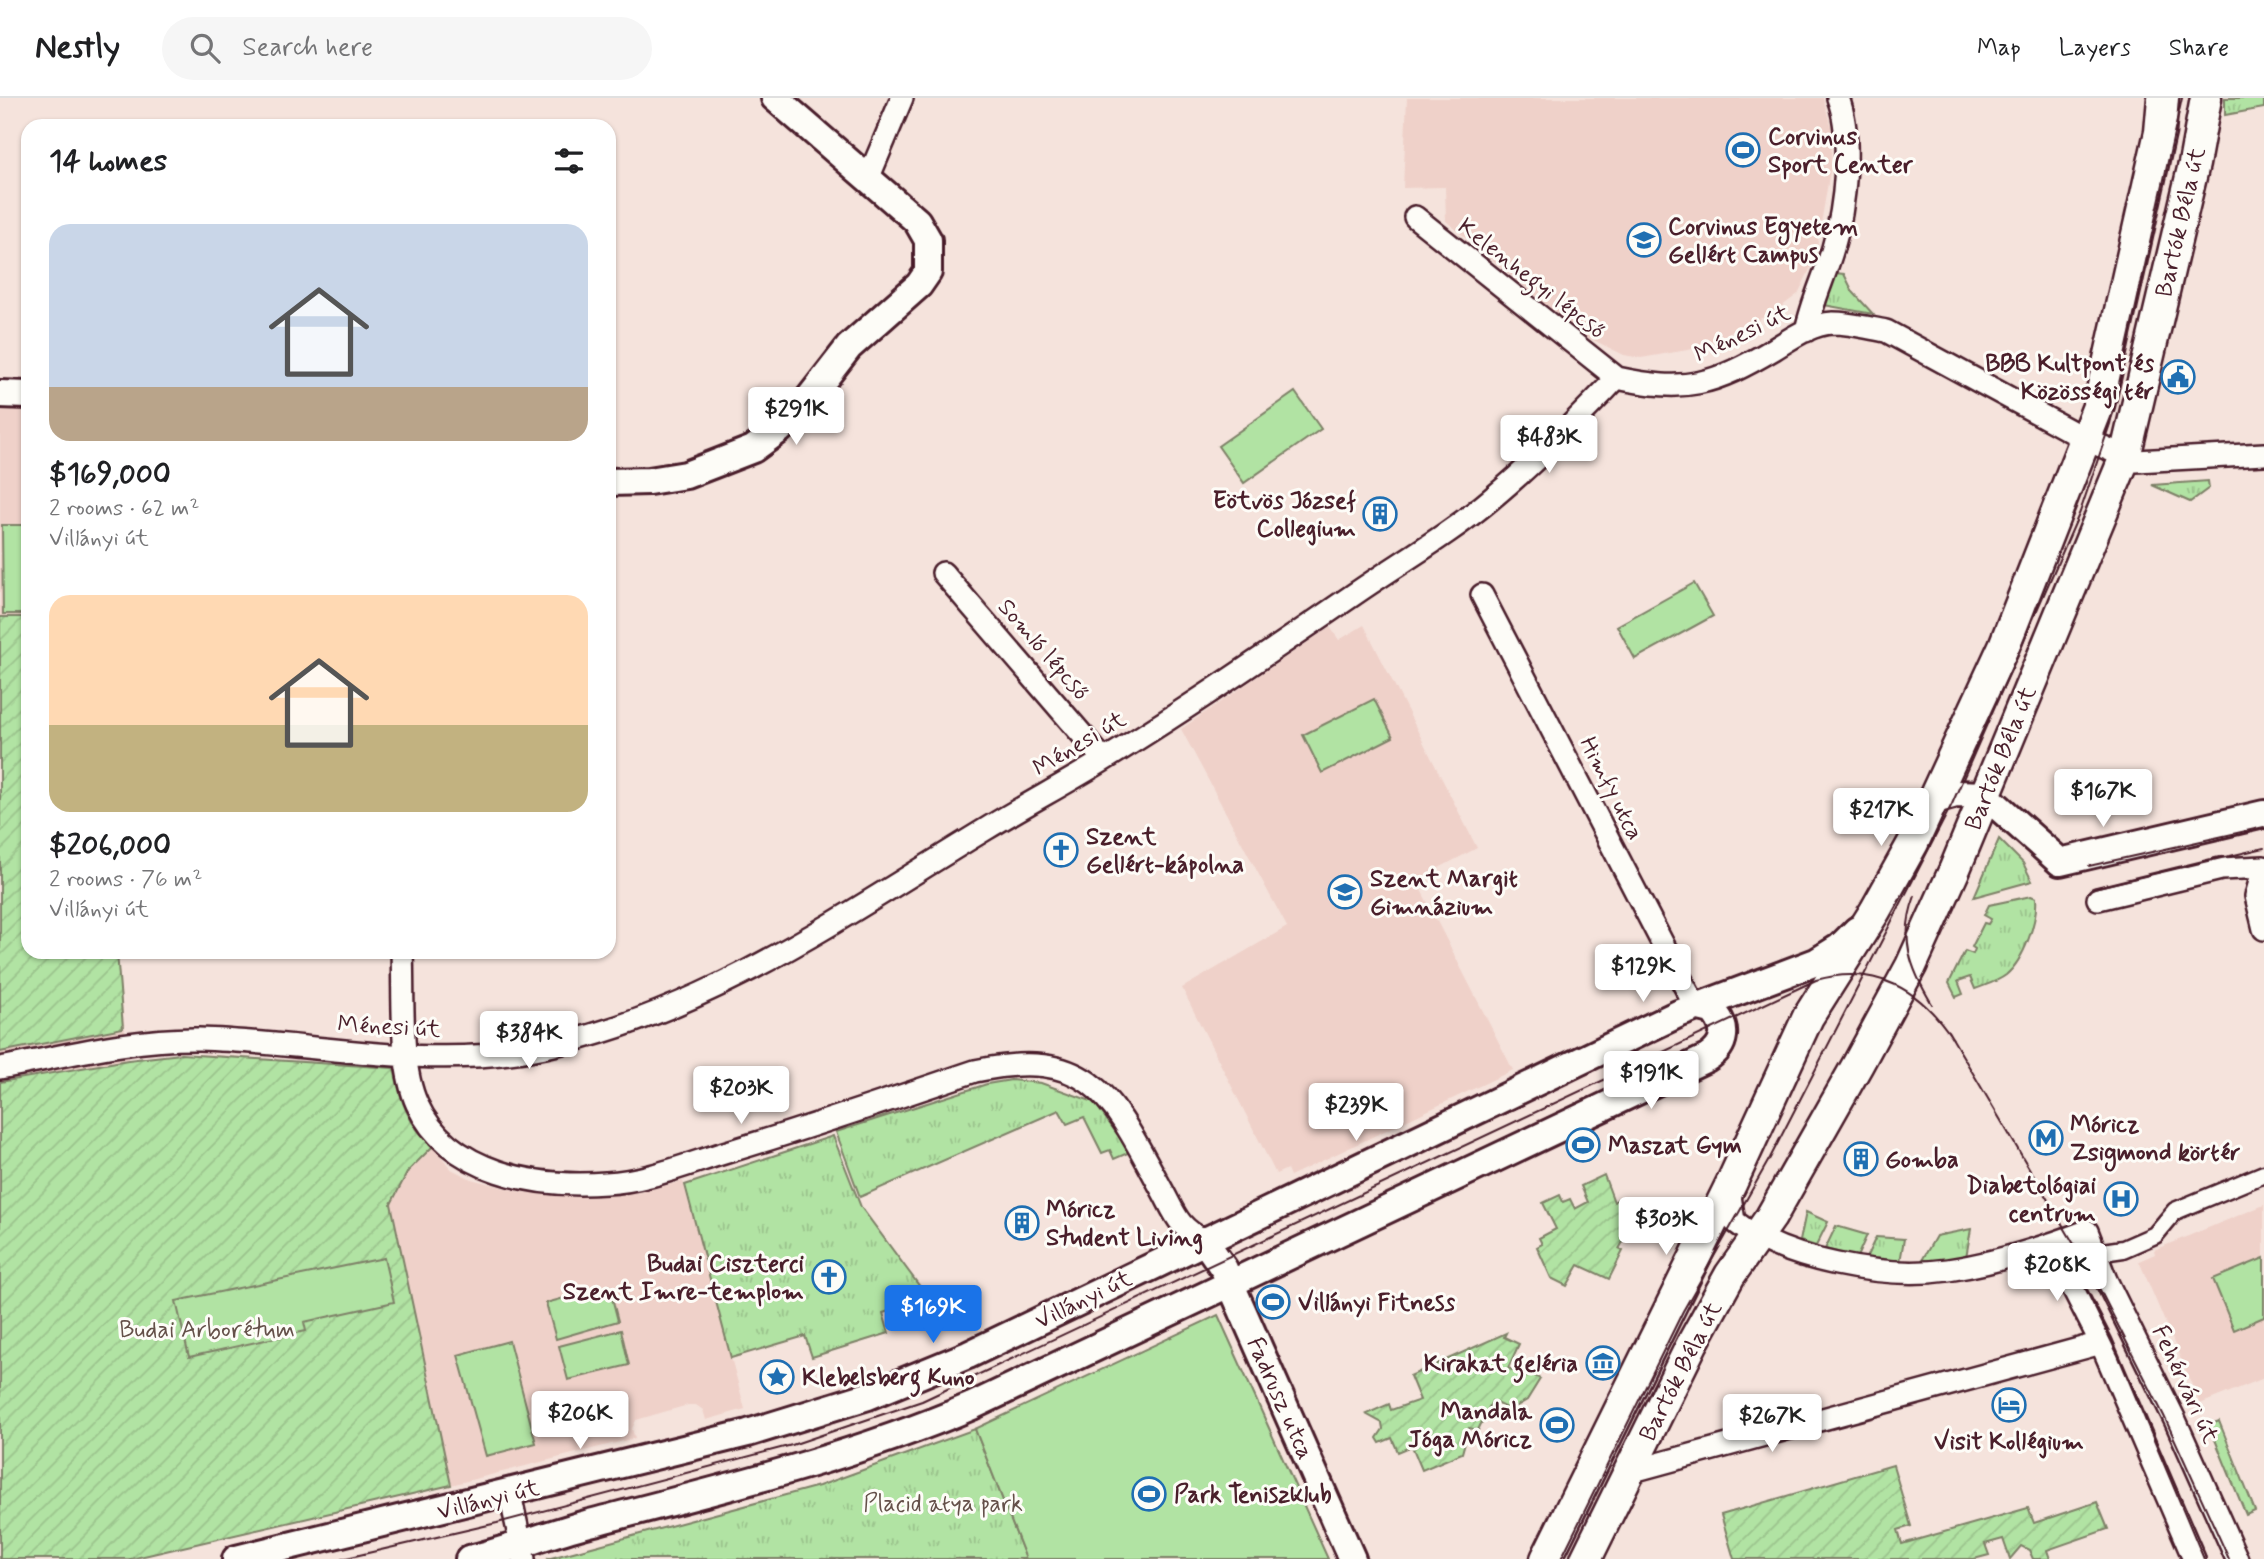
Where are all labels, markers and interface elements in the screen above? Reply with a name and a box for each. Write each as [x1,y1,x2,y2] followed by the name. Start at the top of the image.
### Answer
[162,17,652,80] search box
[35,26,120,70] text: Nestly
[186,29,224,67] icon: search
[242,31,373,65] text: Search here
[1977,33,2021,64] text: Map
[2059,33,2131,64] text: Layers
[2169,33,2229,64] text: Share
[1768,122,1914,181] place label: Corvinus Sport Center
[1724,131,1762,169] sports icon: Corvinus Sport Center
[49,142,167,181] text: 14 homes
[550,142,588,180] icon: filters
[2149,144,2214,300] street label: Bartók Béla út
[1449,212,1611,349] street label: Kelenhegyi lépcső
[1668,212,1858,271] place label: Corvinus Egyetem Gellért Campus
[1625,221,1663,259] school or university icon: Corvinus Egyetem Gellért Campus
[256,269,382,395] icon: home
[1689,298,1796,371] street label: Ménesi út
[1985,349,2154,409] place label: BBB Kultpont és Közösségi tér
[2159,358,2197,396] public building icon: BBB Kultpont és Közösségi tér
[747,388,845,447] pin: $291K
[764,395,828,425] text: $291K
[1500,416,1598,475] pin: $483K
[1516,423,1582,453] text: $483K
[49,455,171,494] text: $169,000
[1213,486,1356,546] place label: Eötvös József Collegium
[49,494,200,524] text: 2 rooms · 62 m²
[1361,495,1399,533] building icon: Eötvös József Collegium
[49,524,149,554] text: Villányi út
[990,593,1096,707] street label: Somló lépcső
[256,640,382,766] icon: home
[1958,682,2044,835] street label: Bartók Béla út
[1027,704,1132,784] street label: Ménesi út
[1571,732,1650,846] street label: Himfy utca
[2054,770,2152,829] pin: $167K
[2070,777,2136,807] text: $167K
[1832,788,1930,848] pin: $217K
[1849,796,1913,826] text: $217K
[1086,822,1244,881] place label: Szent Gellért-kápolna
[49,826,171,865] text: $206,000
[1042,831,1080,869] church icon: Szent Gellért-kápolna
[1370,864,1518,923] place label: Szent Margit Gimnázium
[49,865,202,895] text: 2 rooms · 76 m²
[1326,873,1364,911] school or university icon: Szent Margit Gimnázium
[49,895,149,925] text: Villányi út
[1594,944,1692,1004] pin: $129K
[1611,952,1675,982] text: $129K
[336,1009,441,1046] street label: Ménesi út
[480,1012,578,1071] pin: $384K
[496,1019,562,1049] text: $384K
[1602,1052,1700,1111] pin: $191K
[1620,1059,1682,1089] text: $191K
[692,1066,790,1126] pin: $203K
[709,1074,773,1104] text: $203K
[1307,1084,1405,1143] pin: $239K
[1325,1091,1387,1121] text: $239K
[2070,1110,2240,1172] place label: Móricz Zsigmond körtér
[2027,1119,2065,1157] metro station icon: Móricz Zsigmond körtér
[1564,1126,1602,1164] sports icon: Maszat Gym
[1608,1131,1742,1162] place label: Maszat Gym
[1842,1140,1880,1178] building icon: Gomba
[1885,1145,1959,1176] place label: Gomba
[1966,1171,2096,1230] place label: Diabetológiai centrum
[2102,1180,2140,1218] hospital icon: Diabetológiai centrum
[1046,1195,1203,1255] place label: Móricz Student Living
[1617,1198,1715,1257] pin: $303K
[1003,1204,1041,1242] building icon: Móricz Student Living
[1635,1205,1697,1235] text: $303K
[2008,1244,2106,1303] pin: $208K
[563,1249,804,1308] place label: Budai Ciszterci Szent Imre-templom
[2024,1251,2090,1281] text: $208K
[810,1258,848,1296] church icon: Budai Ciszterci Szent Imre-templom
[1030,1264,1137,1337] street label: Villányi út
[1254,1283,1292,1321] sports icon: Villányi Fitness
[884,1286,982,1345] pin: $169K
[1298,1288,1455,1319] place label: Villányi Fitness
[901,1293,965,1323] text: $169K
[1633,1297,1730,1447] street label: Bartók Béla út
[119,1315,295,1346] park label: Budai Arborétum
[2144,1321,2226,1449] street label: Fehérvári út
[1239,1332,1320,1465] street label: Fadrusz utca
[1584,1344,1622,1382] museum icon: Kirakat geléria
[1424,1349,1578,1383] place label: Kirakat geléria
[758,1358,796,1396] place icon: Klebelsberg Kuno
[802,1363,975,1397] place label: Klebelsberg Kuno
[1990,1386,2028,1424] hotel icon: Visit Kollégium
[531,1392,629,1451] pin: $206K
[1723,1394,1821,1454] pin: $267K
[1408,1397,1533,1457] place label: Mandala Jóga Móricz
[547,1399,613,1429] text: $206K
[1739,1402,1805,1432] text: $267K
[1538,1406,1576,1444] sports icon: Mandala Jóga Móricz
[1934,1427,2084,1459] place label: Visit Kollégium
[434,1473,543,1528] street label: Villányi út
[1130,1475,1168,1513] sports icon: Park Teniszklub
[1174,1480,1332,1511] place label: Park Teniszklub
[863,1489,1023,1520] park label: Placid atya park

